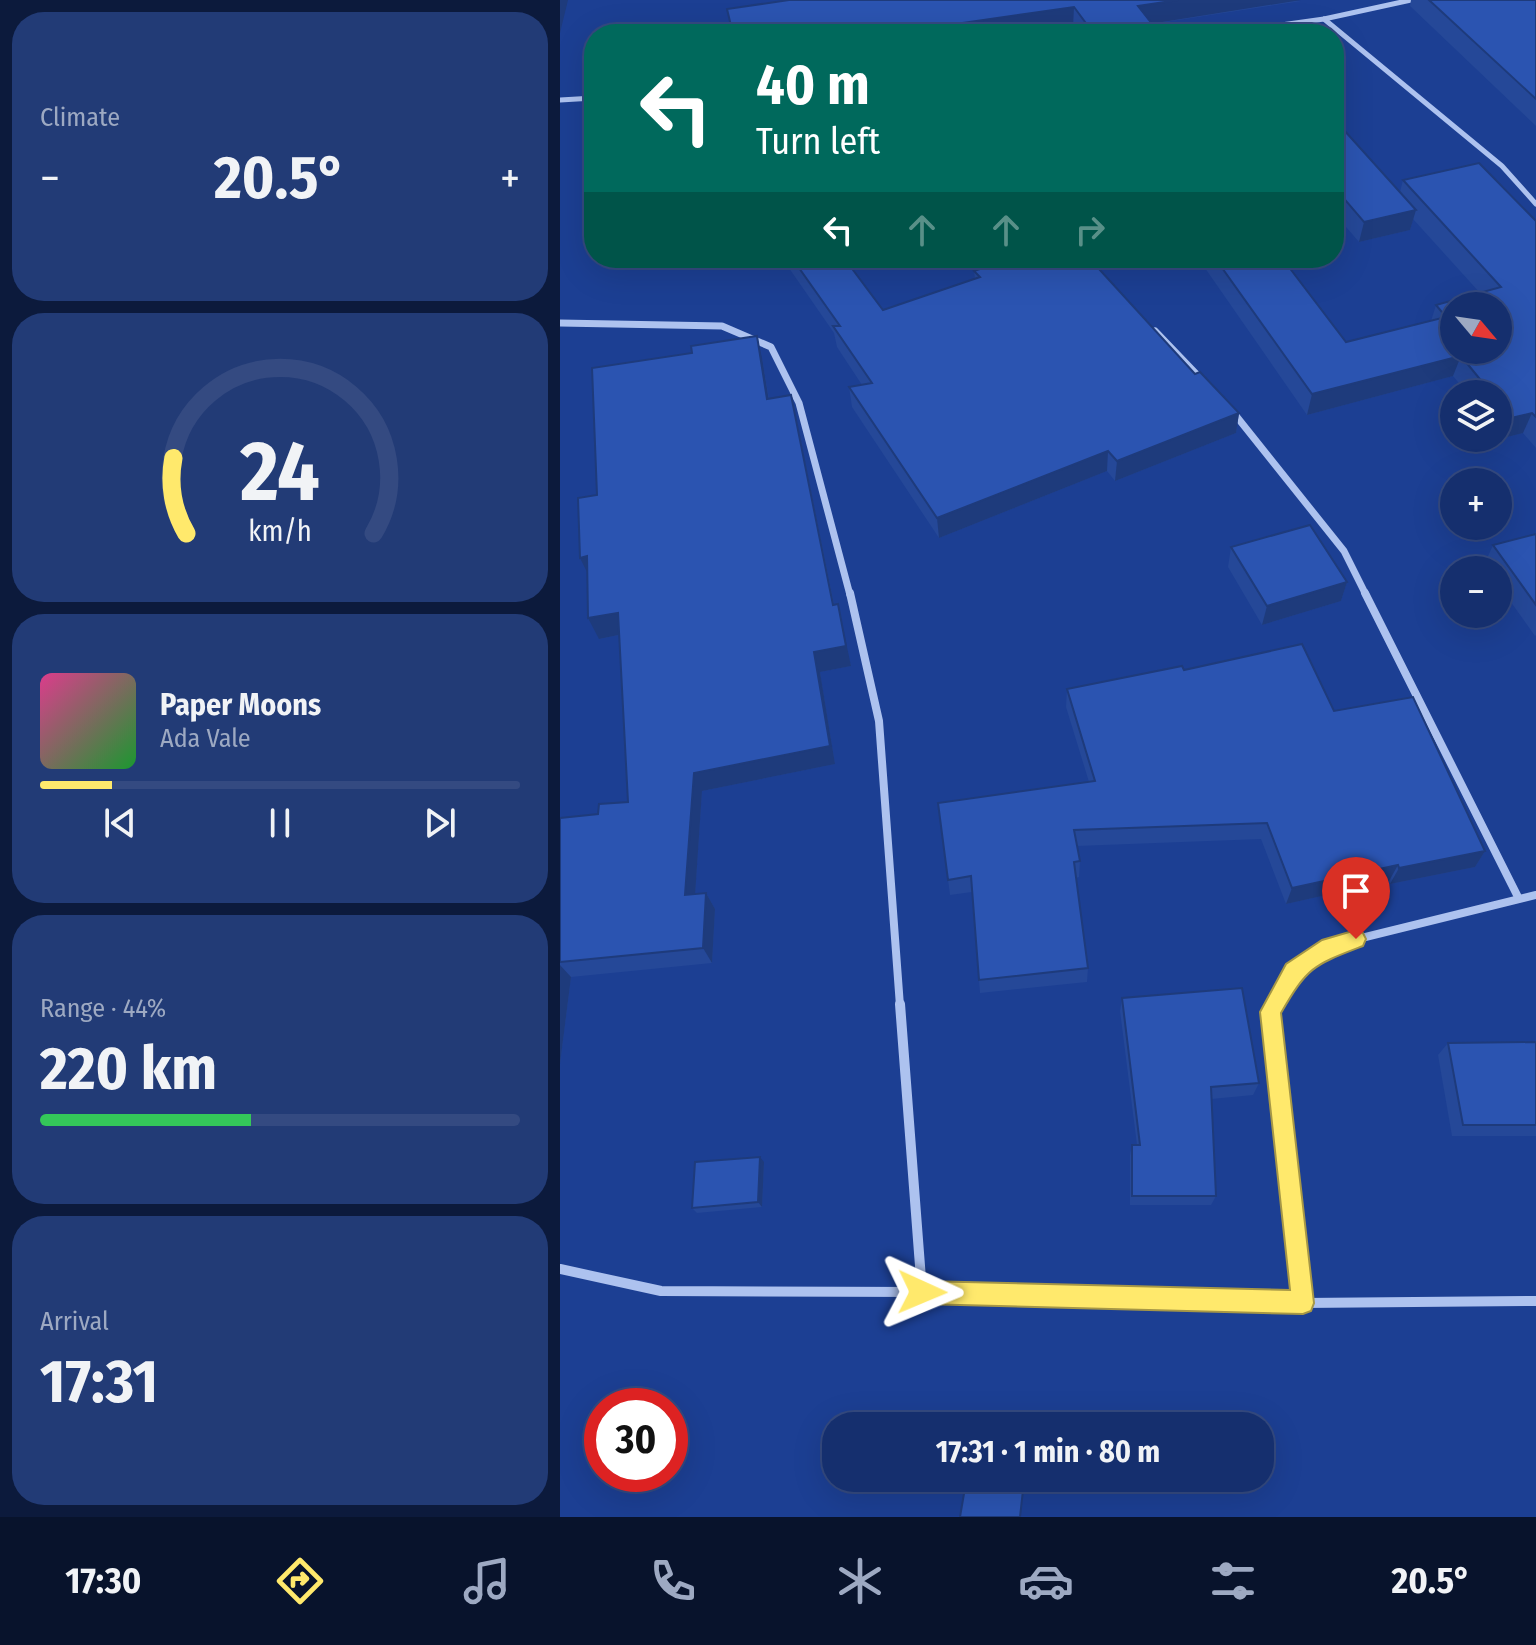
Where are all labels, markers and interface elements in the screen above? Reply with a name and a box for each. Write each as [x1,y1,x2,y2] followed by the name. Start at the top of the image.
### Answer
[756,52,870,119] text: 40 m
[624,56,728,160] icon: left
[40,102,120,133] text: Climate
[756,120,880,164] text: Turn left
[214,142,346,214] text: 20.5°
[40,152,60,205] text: −
[500,152,520,205] text: +
[816,208,860,252] icon: left
[900,208,944,252] icon: ahead
[984,208,1028,252] icon: ahead
[1068,208,1112,252] icon: right
[1440,292,1512,364] north arrow
[1440,292,1512,628] map controls
[1440,380,1512,452] button: layers
[239,421,320,521] text: 24
[1440,468,1512,540] button: +
[248,514,312,549] text: km/h
[1440,556,1512,628] button: −
[160,687,321,723] text: Paper Moons
[160,723,251,754] text: Ada Vale
[98,801,142,845] icon: previous
[258,801,302,845] icon: pause
[418,801,462,845] icon: next
[1322,857,1390,939] pin
[1334,869,1378,913] icon: arrive
[40,993,166,1024] text: Range · 44%
[40,1033,217,1105] text: 220 km
[880,1250,964,1334] position arrow
[40,1306,109,1337] text: Arrival
[40,1346,158,1418] text: 17:31
[584,1388,688,1492] speed limit sign: 30
[936,1434,1160,1470] text: 17:31 · 1 min · 80 m
[272,1553,328,1609] icon: directions
[459,1553,515,1609] icon: music
[645,1553,701,1609] icon: phone
[832,1553,888,1609] icon: climate
[1018,1553,1074,1609] icon: car
[1205,1553,1261,1609] icon: filters
[65,1559,141,1603] text: 17:30
[1392,1559,1471,1603] text: 20.5°

